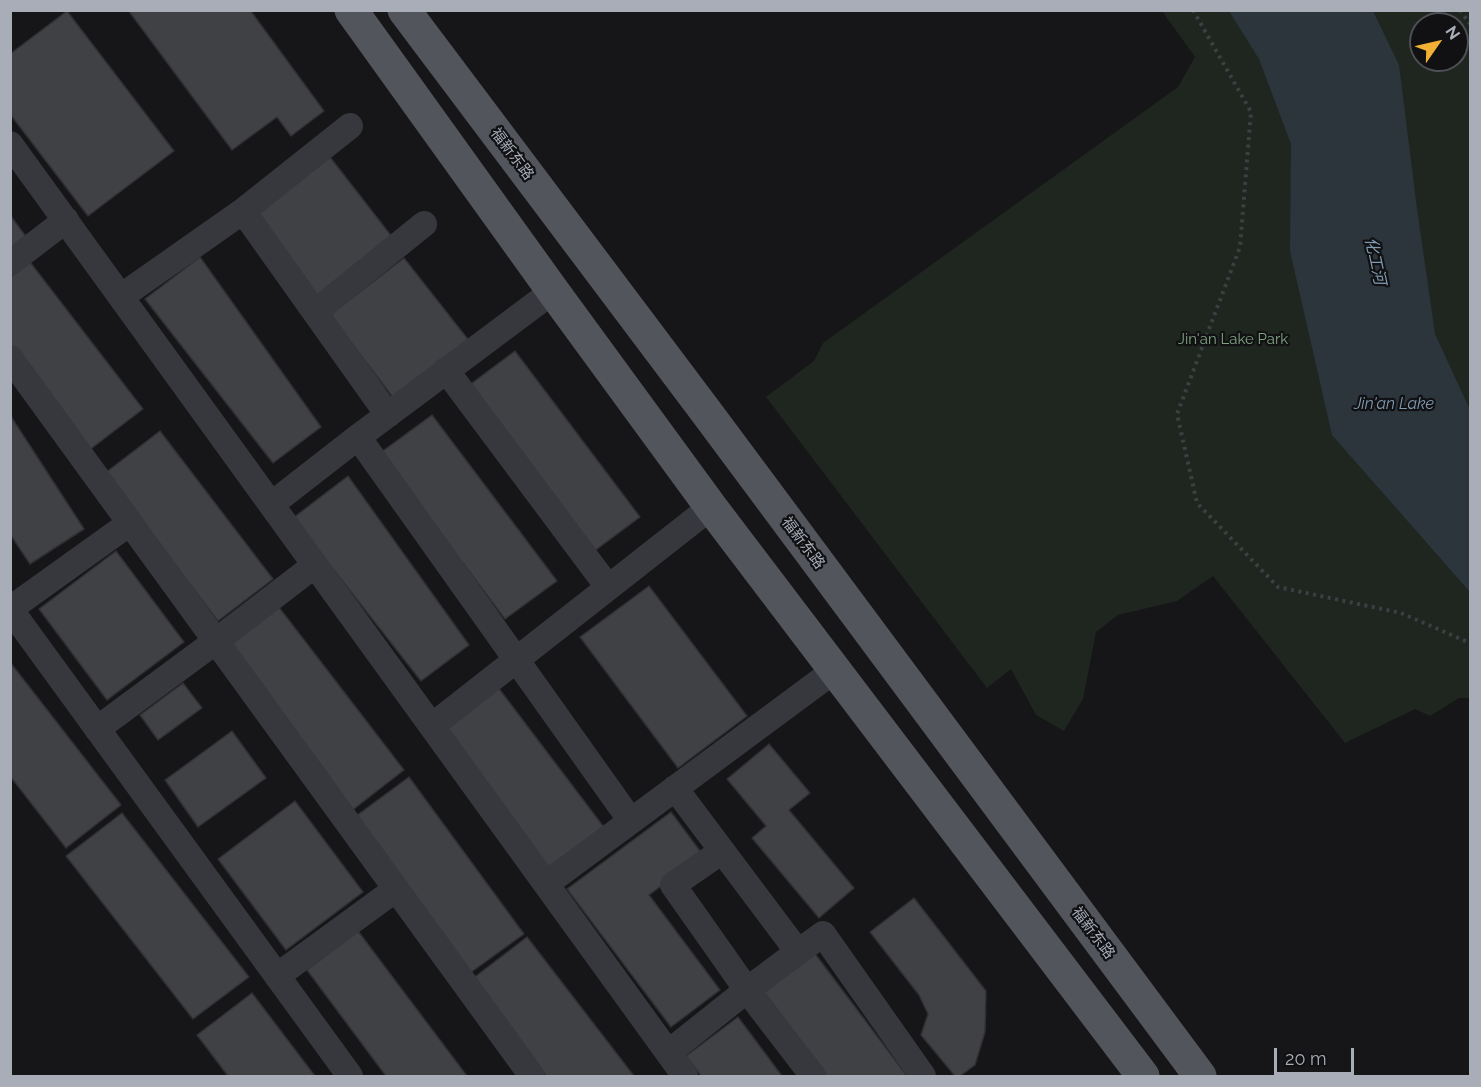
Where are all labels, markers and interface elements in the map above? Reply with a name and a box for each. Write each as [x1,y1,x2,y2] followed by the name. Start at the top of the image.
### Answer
[1409,12,1469,72] north arrow
[1441,22,1464,43] text: N
[487,125,537,183] street label: 福新东路
[1361,236,1389,286] water label: 化工河
[1178,330,1288,348] park label: Jin'an Lake Park
[1354,394,1434,414] water label: Jin'an Lake
[778,514,828,572] street label: 福新东路
[1068,904,1118,962] street label: 福新东路
[1277,1036,1356,1074] scale bar
[1285,1048,1327,1069] text: 20 m

